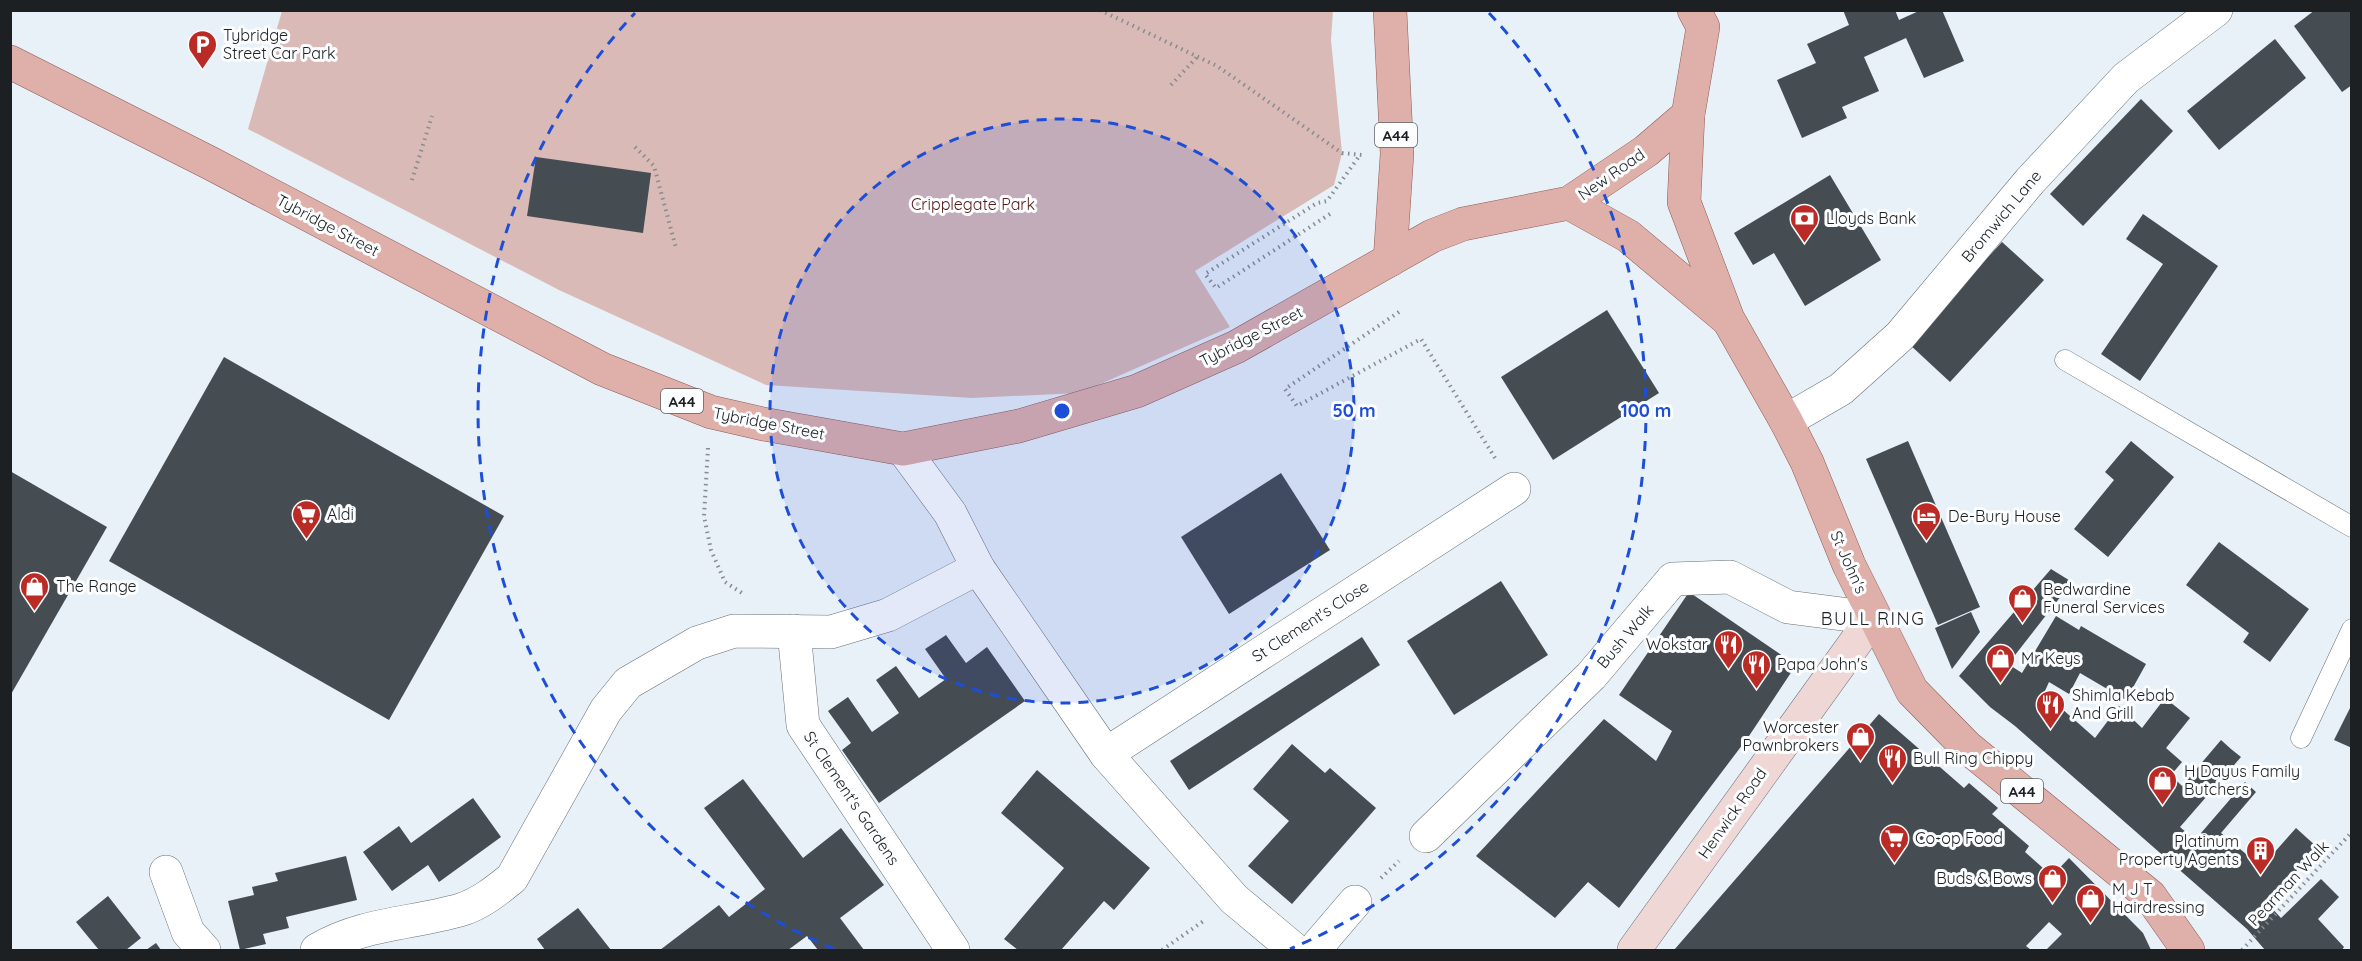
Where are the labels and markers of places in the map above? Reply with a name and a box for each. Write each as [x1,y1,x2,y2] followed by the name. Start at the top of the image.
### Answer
[223,25,336,63] place label: Tybridge Street Car Park
[186,28,218,70] parking icon: Tybridge Street Car Park
[1789,202,1821,244] bank icon: Lloyds Bank
[1826,208,1916,228] place label: Lloyds Bank
[1052,401,1072,421] centre of rings
[290,498,322,540] supermarket icon: Aldi
[1911,500,1943,542] hotel icon: De-Bury House
[327,504,354,524] place label: Aldi
[1948,506,2061,526] place label: De-Bury House
[19,570,51,612] shop icon: The Range
[56,576,137,596] place label: The Range
[2043,579,2165,617] place label: Bedwardine Funeral Services
[2006,582,2038,624] shop icon: Bedwardine Funeral Services
[1713,628,1745,670] restaurant icon: Wokstar
[1646,634,1708,654] place label: Wokstar
[1984,642,2016,684] shop icon: Mr Keys
[1740,648,1772,690] restaurant icon: Papa John's
[2021,648,2081,668] place label: Mr Keys
[1777,654,1868,674] place label: Papa John's
[2072,685,2174,723] place label: Shimla Kebab And Grill
[2035,688,2067,730] restaurant icon: Shimla Kebab And Grill
[1743,717,1839,755] place label: Worcester Pawnbrokers
[1844,720,1876,762] shop icon: Worcester Pawnbrokers
[1876,742,1908,784] restaurant icon: Bull Ring Chippy
[1913,748,2033,768] place label: Bull Ring Chippy
[2184,761,2300,799] place label: H Dayus Family Butchers
[2147,764,2179,806] shop icon: H Dayus Family Butchers
[1878,822,1910,864] supermarket icon: Co-op Food
[1915,828,2003,848] place label: Co-op Food
[2119,831,2239,869] place label: Platinum Property Agents
[2244,834,2276,876] building icon: Platinum Property Agents
[2037,862,2069,904] shop icon: Buds & Bows
[1936,868,2032,888] place label: Buds & Bows
[2112,879,2205,917] place label: M J T Hairdressing
[2075,882,2107,924] shop icon: M J T Hairdressing

